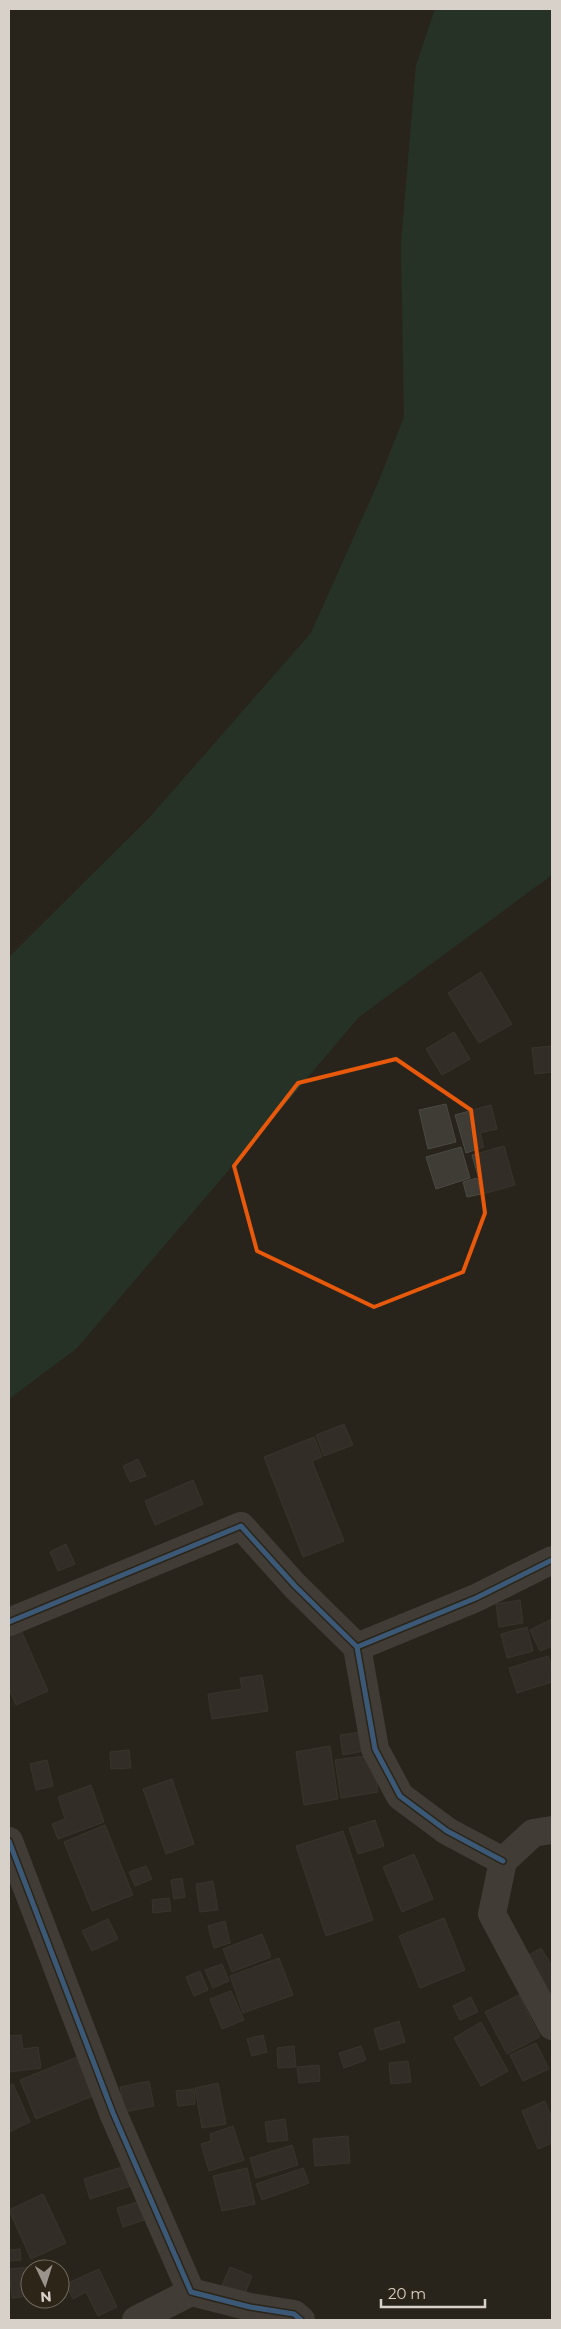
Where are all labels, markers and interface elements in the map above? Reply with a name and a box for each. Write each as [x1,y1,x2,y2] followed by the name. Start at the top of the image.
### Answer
[20,2259,70,2309] north arrow
[381,2276,485,2308] scale bar
[388,2284,426,2303] text: 20 m
[40,2288,52,2306] text: N

